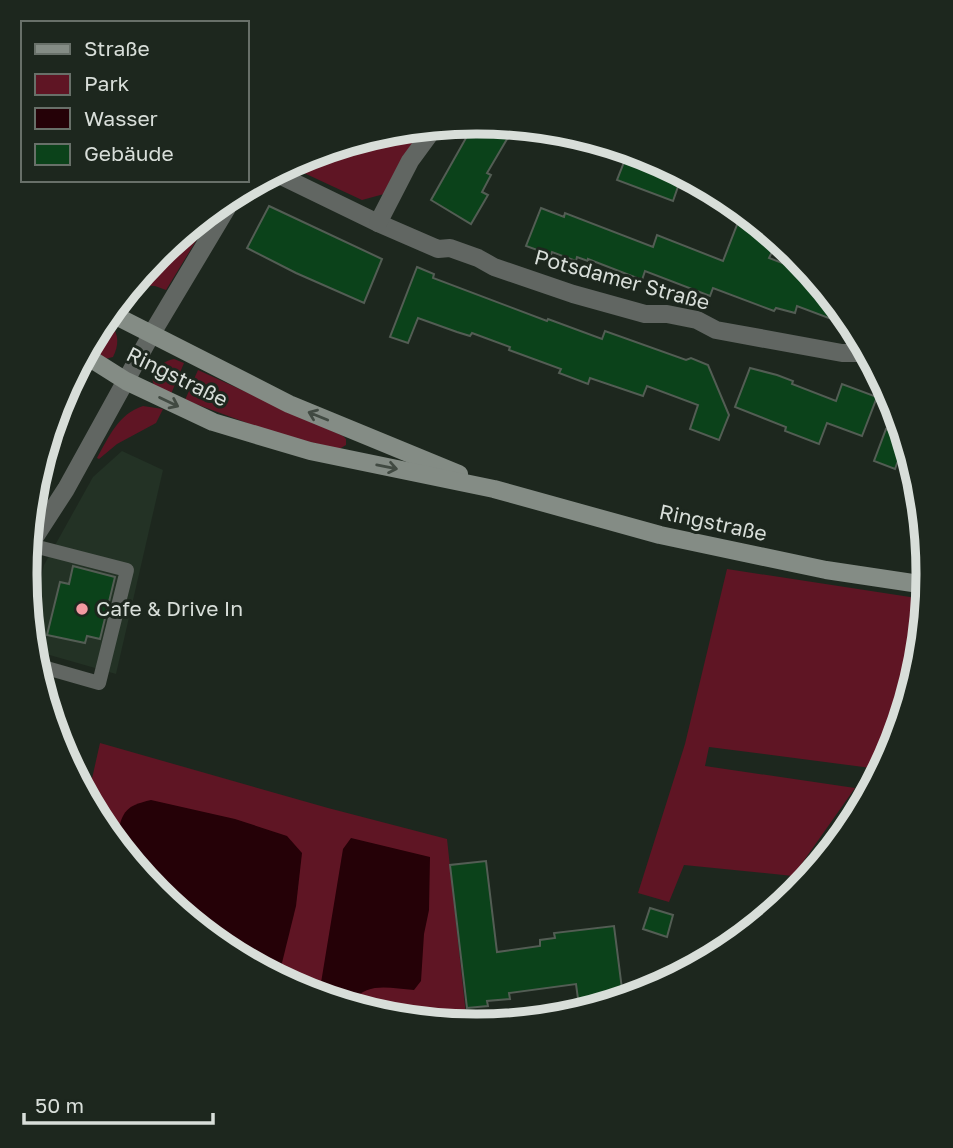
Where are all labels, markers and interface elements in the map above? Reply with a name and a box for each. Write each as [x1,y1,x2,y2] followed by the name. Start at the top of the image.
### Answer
[21,21,248,182] legend
[84,35,150,61] text: Straße
[84,70,130,96] text: Park
[84,105,158,131] text: Wasser
[84,140,174,166] text: Gebäude
[532,243,713,315] street label: Potsdamer Straße
[123,340,232,412] street label: Ringstraße
[158,395,179,409] one-way arrow
[308,408,329,421] one-way arrow
[375,460,398,474] one-way arrow
[657,498,769,546] street label: Ringstraße
[96,595,243,621] place label: Cafe & Drive In
[74,601,90,617] marker: Cafe & Drive In
[24,1082,214,1126] scale bar
[35,1092,84,1118] text: 50 m

